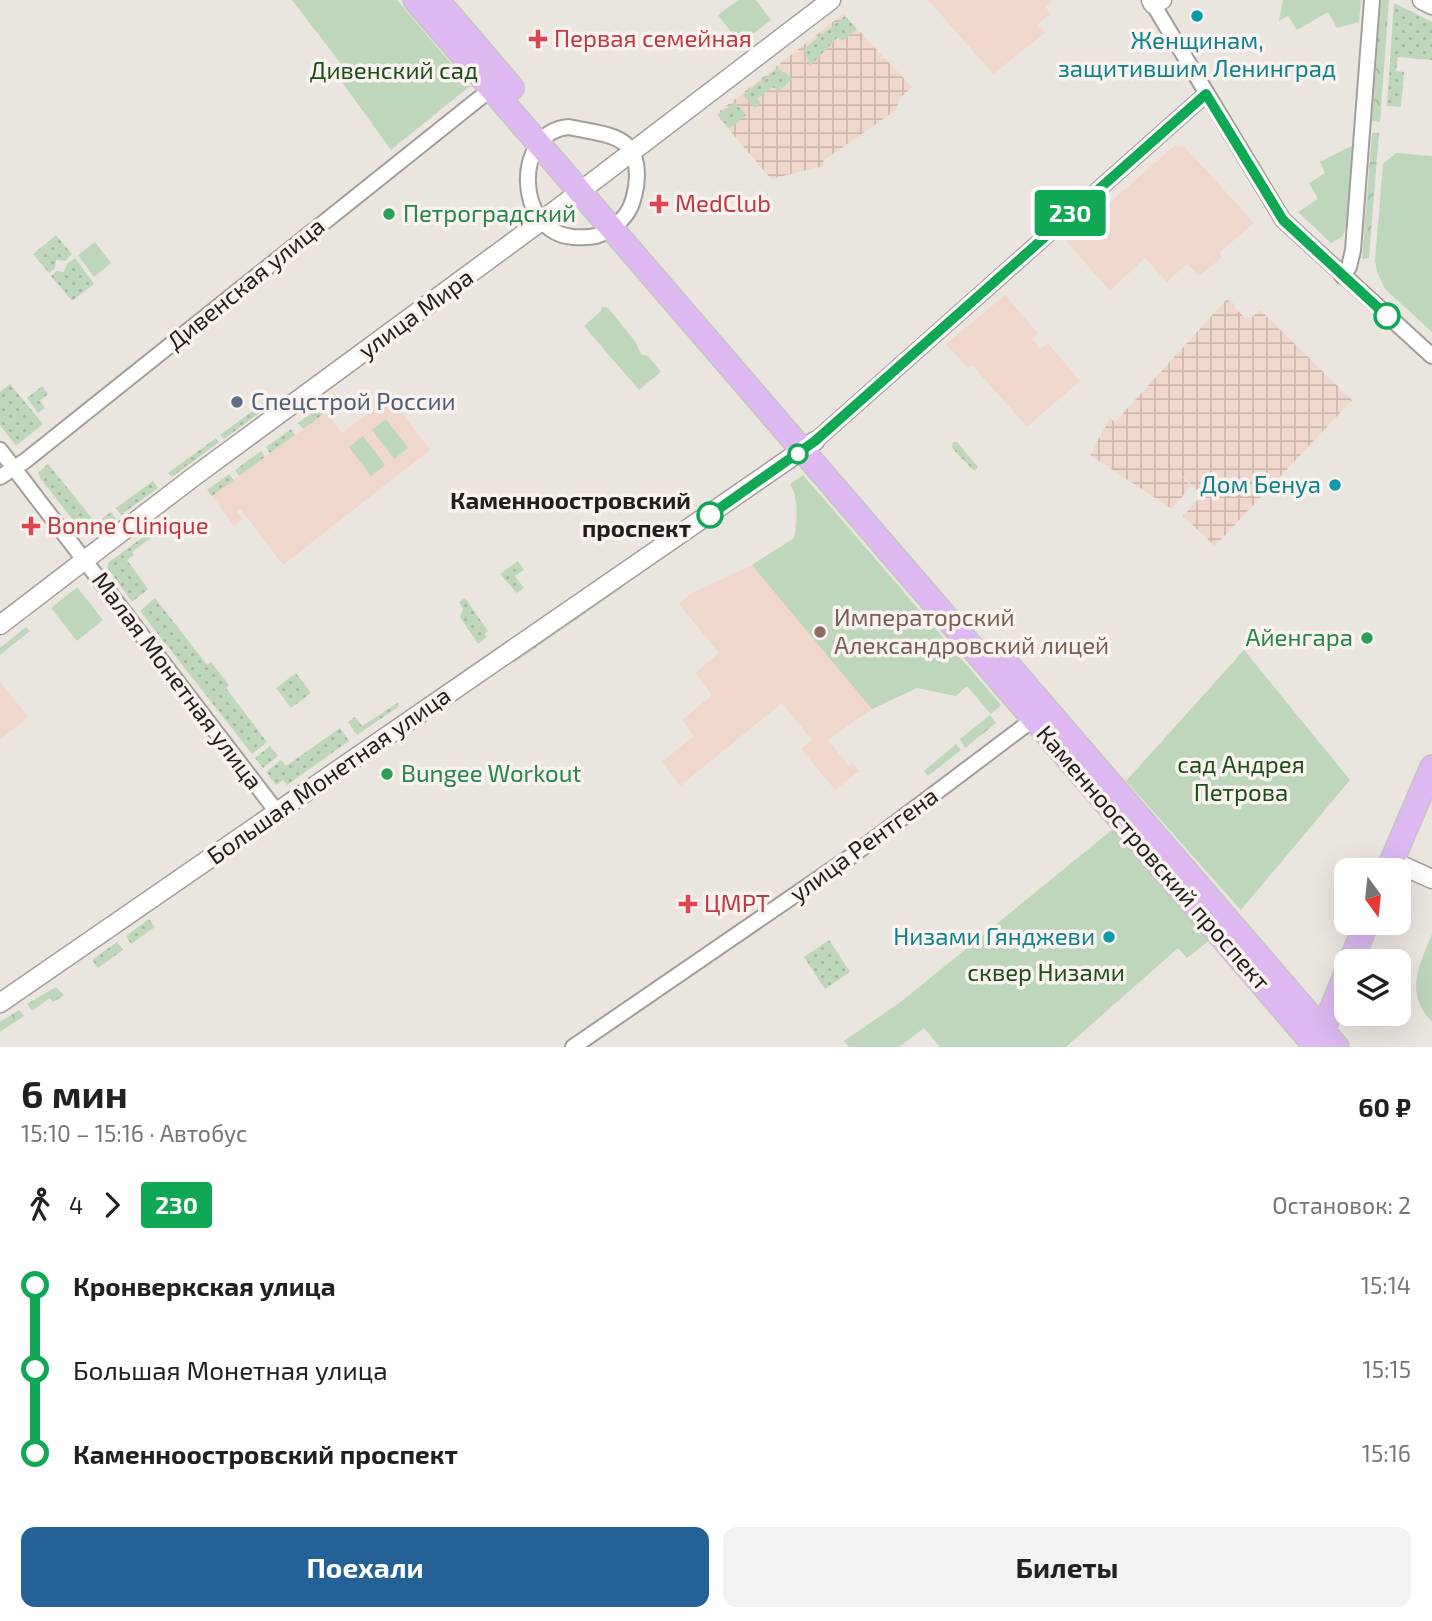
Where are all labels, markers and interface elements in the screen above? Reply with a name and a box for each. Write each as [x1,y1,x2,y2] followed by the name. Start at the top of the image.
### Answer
[1189,8,1205,24] marker: Женщинам, защитившим Ленинград
[554,23,752,52] place label: Первая семейная
[1058,25,1336,82] place label: Женщинам, защитившим Ленинград
[528,29,548,49] marker: Первая семейная
[310,55,478,84] park label: Дивенский сад
[675,188,771,217] place label: MedClub
[1030,190,1110,236] line badge: 230
[649,194,669,214] marker: MedClub
[403,198,576,227] place label: Петроградский
[1049,198,1091,227] text: 230
[381,206,397,222] marker: Петроградский
[160,210,330,356] street label: Дивенская улица
[352,261,479,365] street label: улица Мира
[1374,303,1400,329] unlabelled marker
[251,386,456,415] place label: Спецстрой России
[229,394,245,410] marker: Спецстрой России
[788,444,808,464] unlabelled marker
[1200,469,1321,499] place label: Дом Бенуа
[1327,477,1343,493] marker: Дом Бенуа
[450,485,691,542] place label: Каменноостровский проспект
[697,502,723,528] marker: Каменноостровский проспект
[47,510,209,539] place label: Bonne Clinique
[21,516,41,536] marker: Bonne Clinique
[86,566,270,795] street label: Малая Монетная улица
[834,602,1109,659] place label: Императорский Александровский лицей
[1245,622,1353,651] place label: Айенгара
[812,624,828,640] marker: Императорский Александровский лицей
[1359,630,1375,646] marker: Айенгара
[201,680,456,871] street label: Большая Монетная улица
[1031,719,1277,995] street label: Каменноостровский проспект
[1177,749,1305,806] park label: сад Андрея Петрова
[401,758,582,787] place label: Bungee Workout
[379,766,395,782] marker: Bungee Workout
[783,780,943,908] street label: улица Рентгена
[1334,858,1410,934] north arrow
[1334,858,1411,1026] map controls
[704,888,770,917] place label: ЦМРТ
[678,894,698,914] marker: ЦМРТ
[893,921,1095,950] place label: Низами Гянджеви
[1101,929,1117,945] marker: Низами Гянджеви
[1334,949,1411,1026] button: layers
[967,957,1125,986] park label: сквер Низами
[21,1070,128,1116] text: 6 мин
[1358,1091,1411,1122] text: 60 ₽
[21,1119,247,1147] text: 15:10 – 15:16 · Автобус
[21,1186,59,1224] icon: walk
[93,1186,131,1224] icon: forward
[155,1190,198,1219] text: 230
[69,1191,83,1219] text: 4
[1272,1191,1411,1219] text: Остановок: 2
[73,1270,336,1301] text: Кронверкская улица
[1361,1271,1411,1299] text: 15:14
[73,1354,388,1385] text: Большая Монетная улица
[1363,1355,1411,1383] text: 15:15
[73,1438,458,1469] text: Каменноостровский проспект
[1362,1439,1411,1467] text: 15:16
[21,1527,709,1607] button: Поехали
[723,1527,1411,1607] button: Билеты

